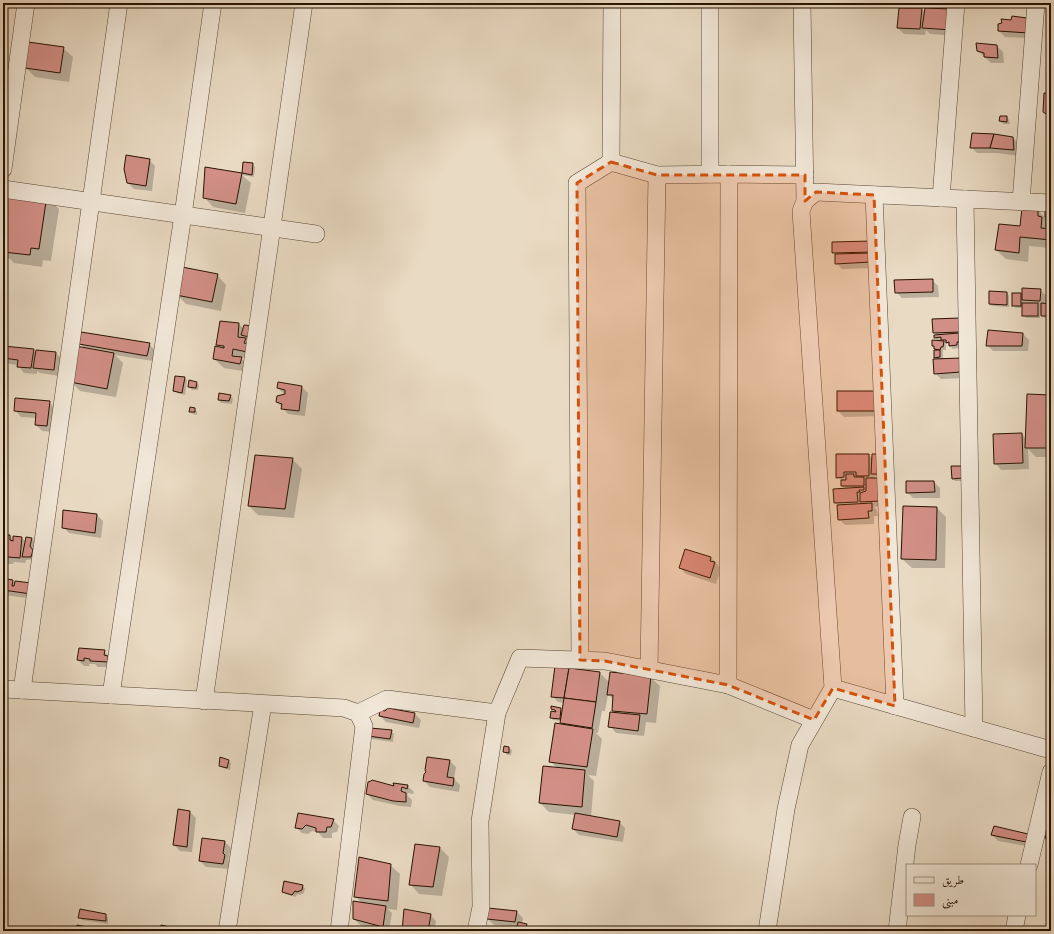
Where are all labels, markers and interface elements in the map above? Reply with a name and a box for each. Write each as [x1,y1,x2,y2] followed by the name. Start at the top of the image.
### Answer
[906,864,1036,916] legend
[942,873,964,888] text: طريق
[942,893,958,909] text: مبنى

